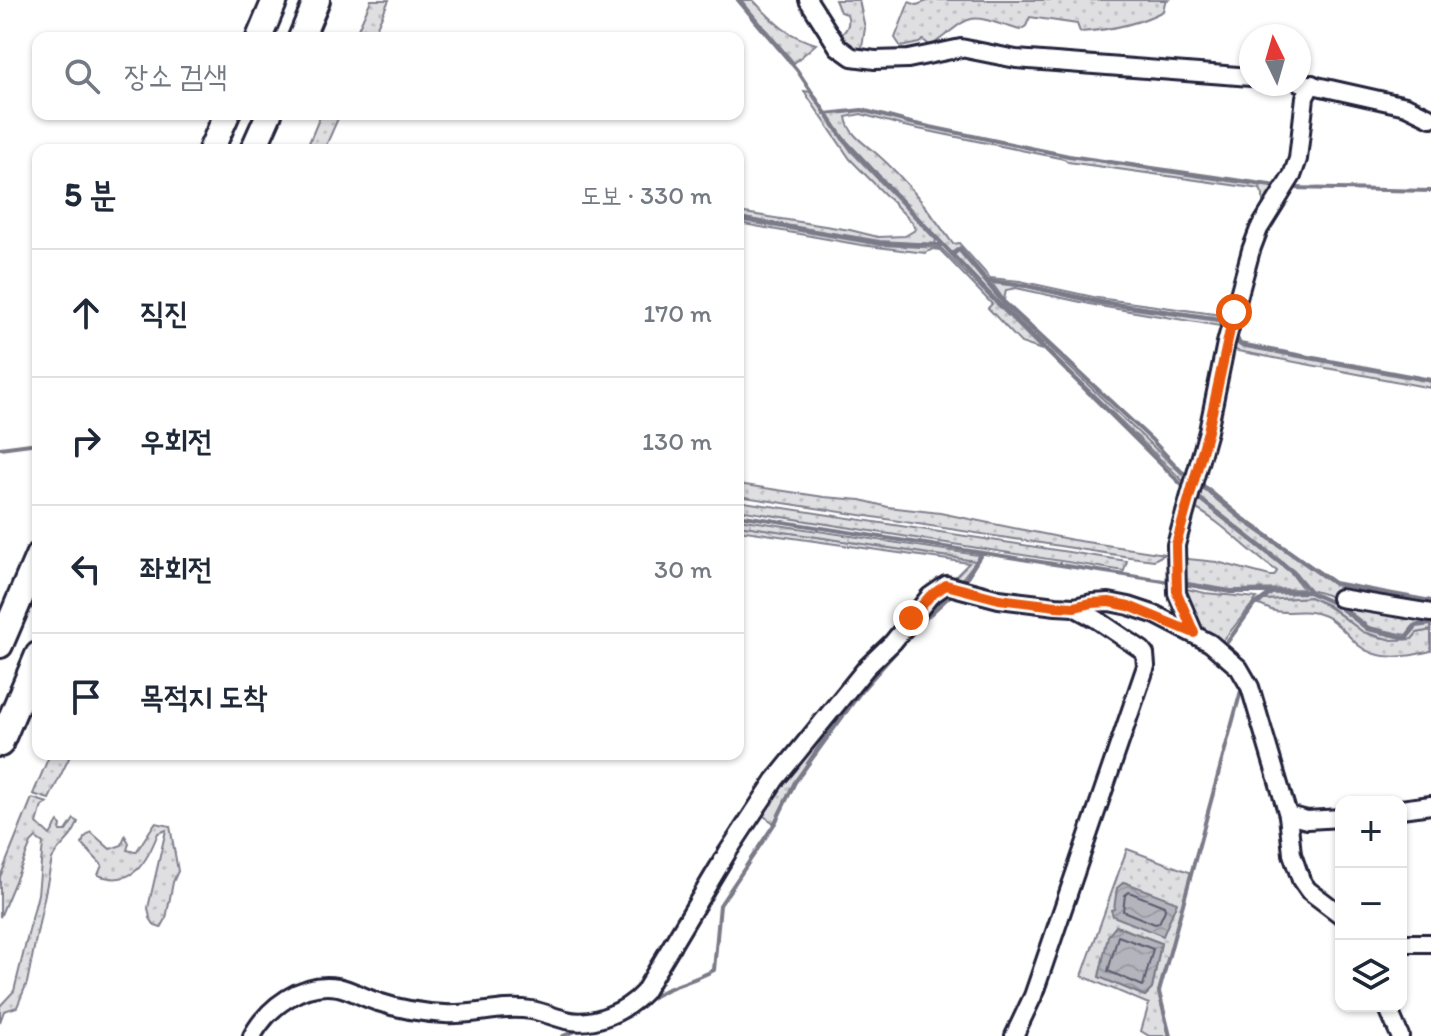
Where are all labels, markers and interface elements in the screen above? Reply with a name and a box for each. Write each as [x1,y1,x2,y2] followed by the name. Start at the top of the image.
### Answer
[1239,24,1311,96] north arrow
[32,32,744,120] search box
[60,54,104,98] icon: search
[124,57,227,94] text: 장소 검색
[64,174,117,215] text: 5 분
[580,179,712,211] text: 도보 · 330 m
[64,291,108,335] icon: ahead
[140,294,188,331] text: 직진
[1216,294,1252,330] route start
[643,297,712,329] text: 170 m
[64,419,108,463] icon: right
[140,422,212,459] text: 우회전
[642,425,712,457] text: 130 m
[64,547,108,591] icon: left
[140,550,212,587] text: 좌회전
[654,553,712,585] text: 30 m
[893,600,929,636] route end
[64,675,108,719] icon: arrive
[140,678,267,715] text: 목적지 도착
[1335,796,1407,1012] map controls
[1335,796,1407,868] button: +
[1335,868,1407,940] button: −
[1335,940,1407,1012] button: layers

